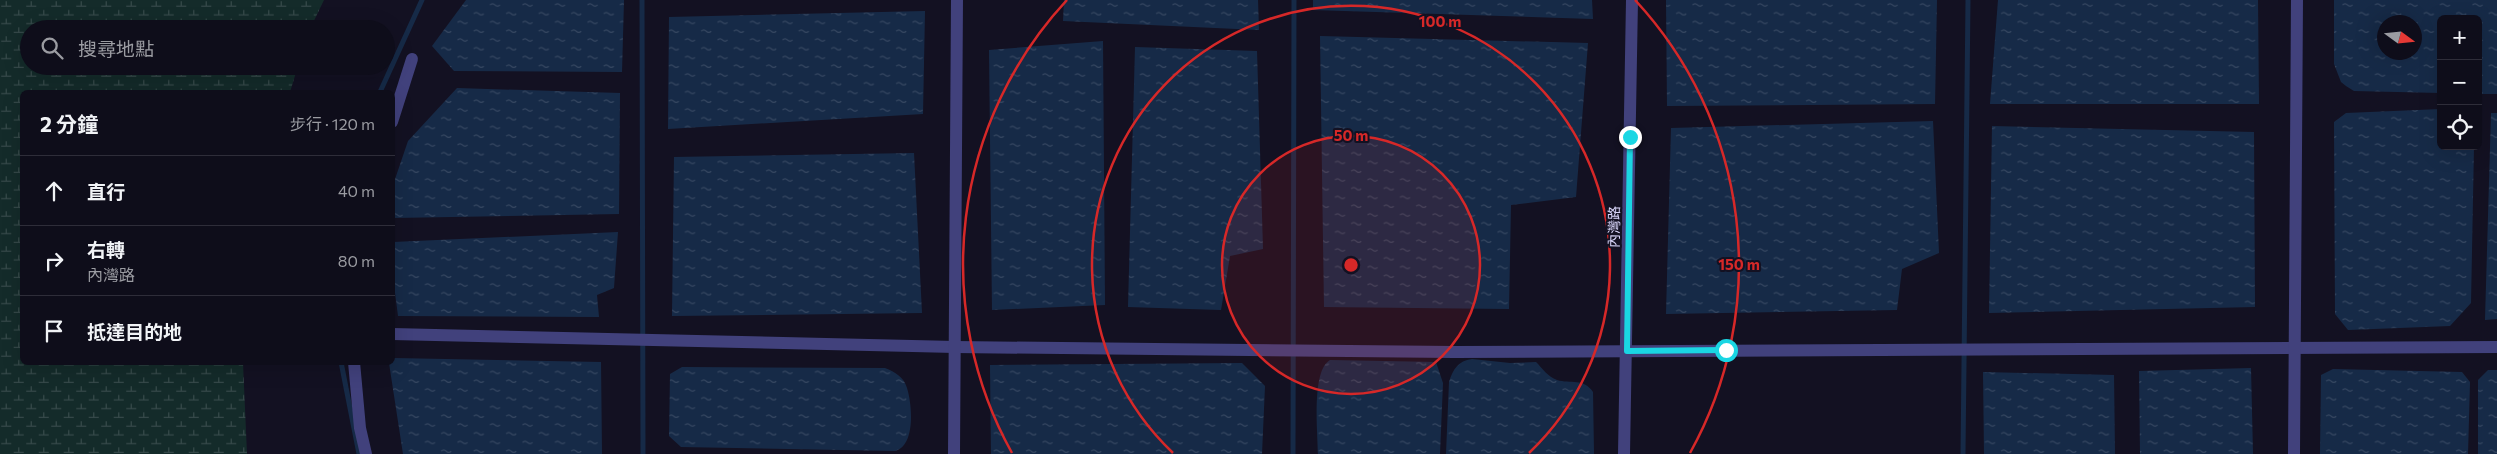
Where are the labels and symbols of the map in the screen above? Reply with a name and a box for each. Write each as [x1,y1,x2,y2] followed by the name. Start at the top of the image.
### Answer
[1419,12,1461,30] text: 100 m
[2377,15,2422,60] north arrow
[1334,126,1368,144] text: 50 m
[1619,126,1642,149] route end
[1605,206,1622,248] street label: 內灣路
[1718,255,1760,273] text: 150 m
[1342,256,1360,274] centre of rings
[1715,339,1738,362] route start

